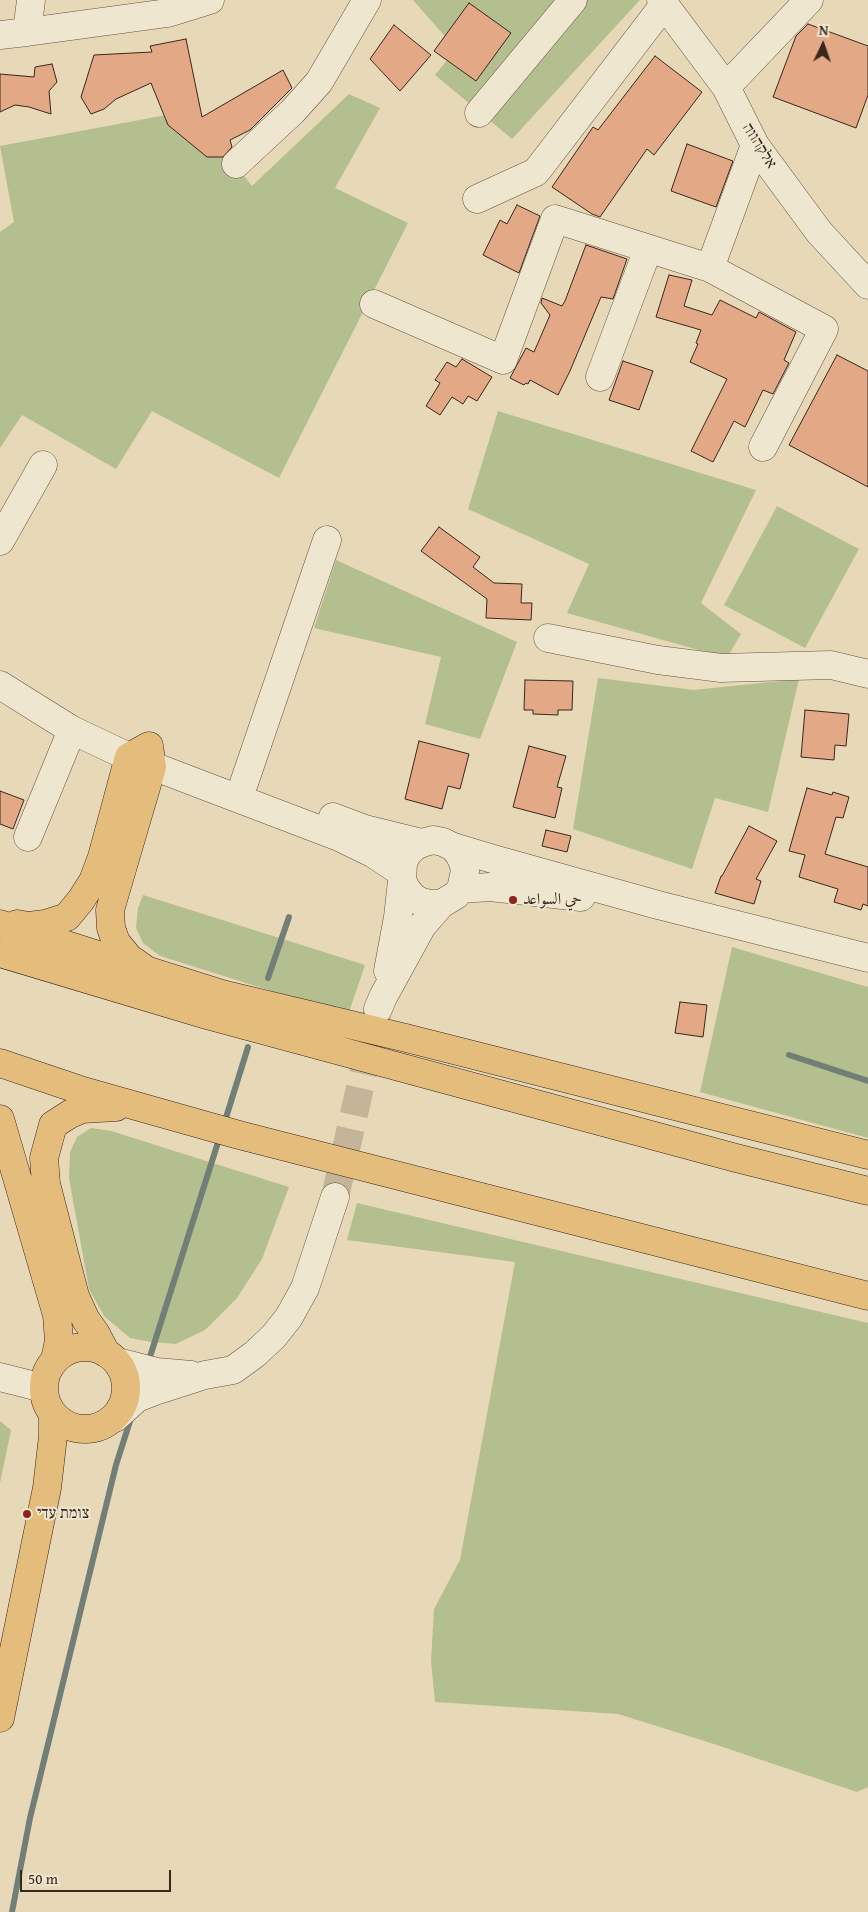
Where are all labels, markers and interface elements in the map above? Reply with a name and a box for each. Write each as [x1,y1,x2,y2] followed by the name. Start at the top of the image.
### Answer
[798,20,848,70] north arrow
[819,20,829,40] text: N
[738,120,780,172] street label: אלקהווה
[523,890,582,910] place label: حي السواعد
[507,894,519,906] marker: حي السواعد
[37,1504,89,1524] place label: צומת עדי
[21,1508,33,1520] marker: צומת עדי
[22,1860,174,1892] scale bar
[28,1868,58,1889] text: 50 m

